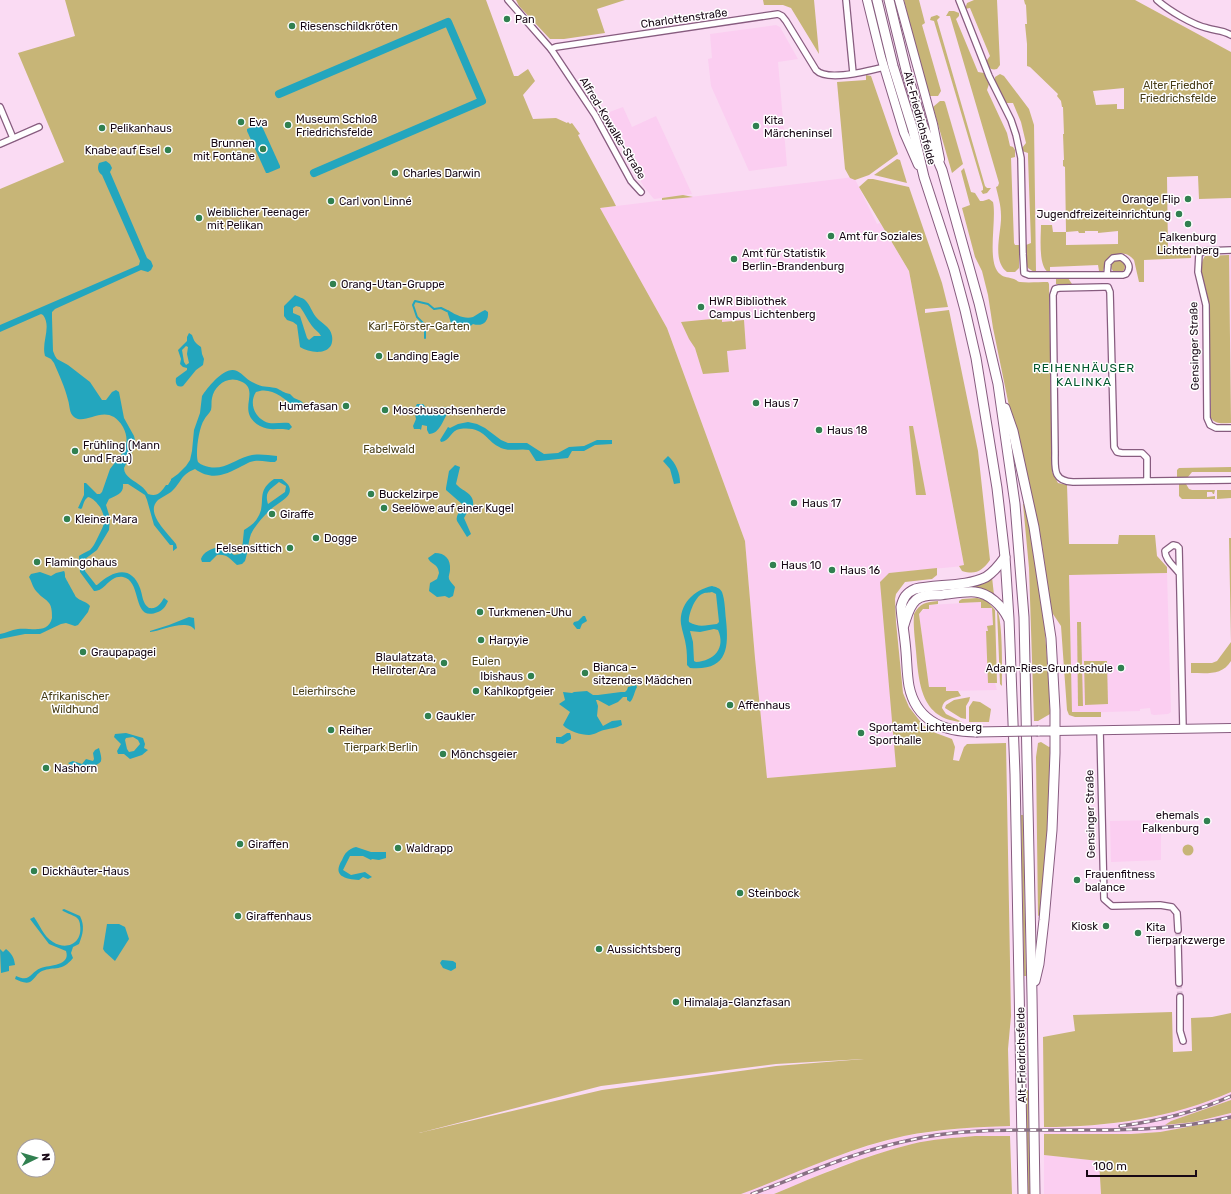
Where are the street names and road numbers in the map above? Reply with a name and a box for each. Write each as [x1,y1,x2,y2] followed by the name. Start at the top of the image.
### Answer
[640,6,728,31] street label: Charlottenstraße
[901,70,938,166] street label: Alt-Friedrichsfelde
[577,75,648,182] street label: Alfred-Kowalke-Straße
[1187,302,1202,390] street label: Gensinger Straße
[1083,770,1098,858] street label: Gensinger Straße
[1014,1007,1029,1103] street label: Alt-Friedrichsfelde

